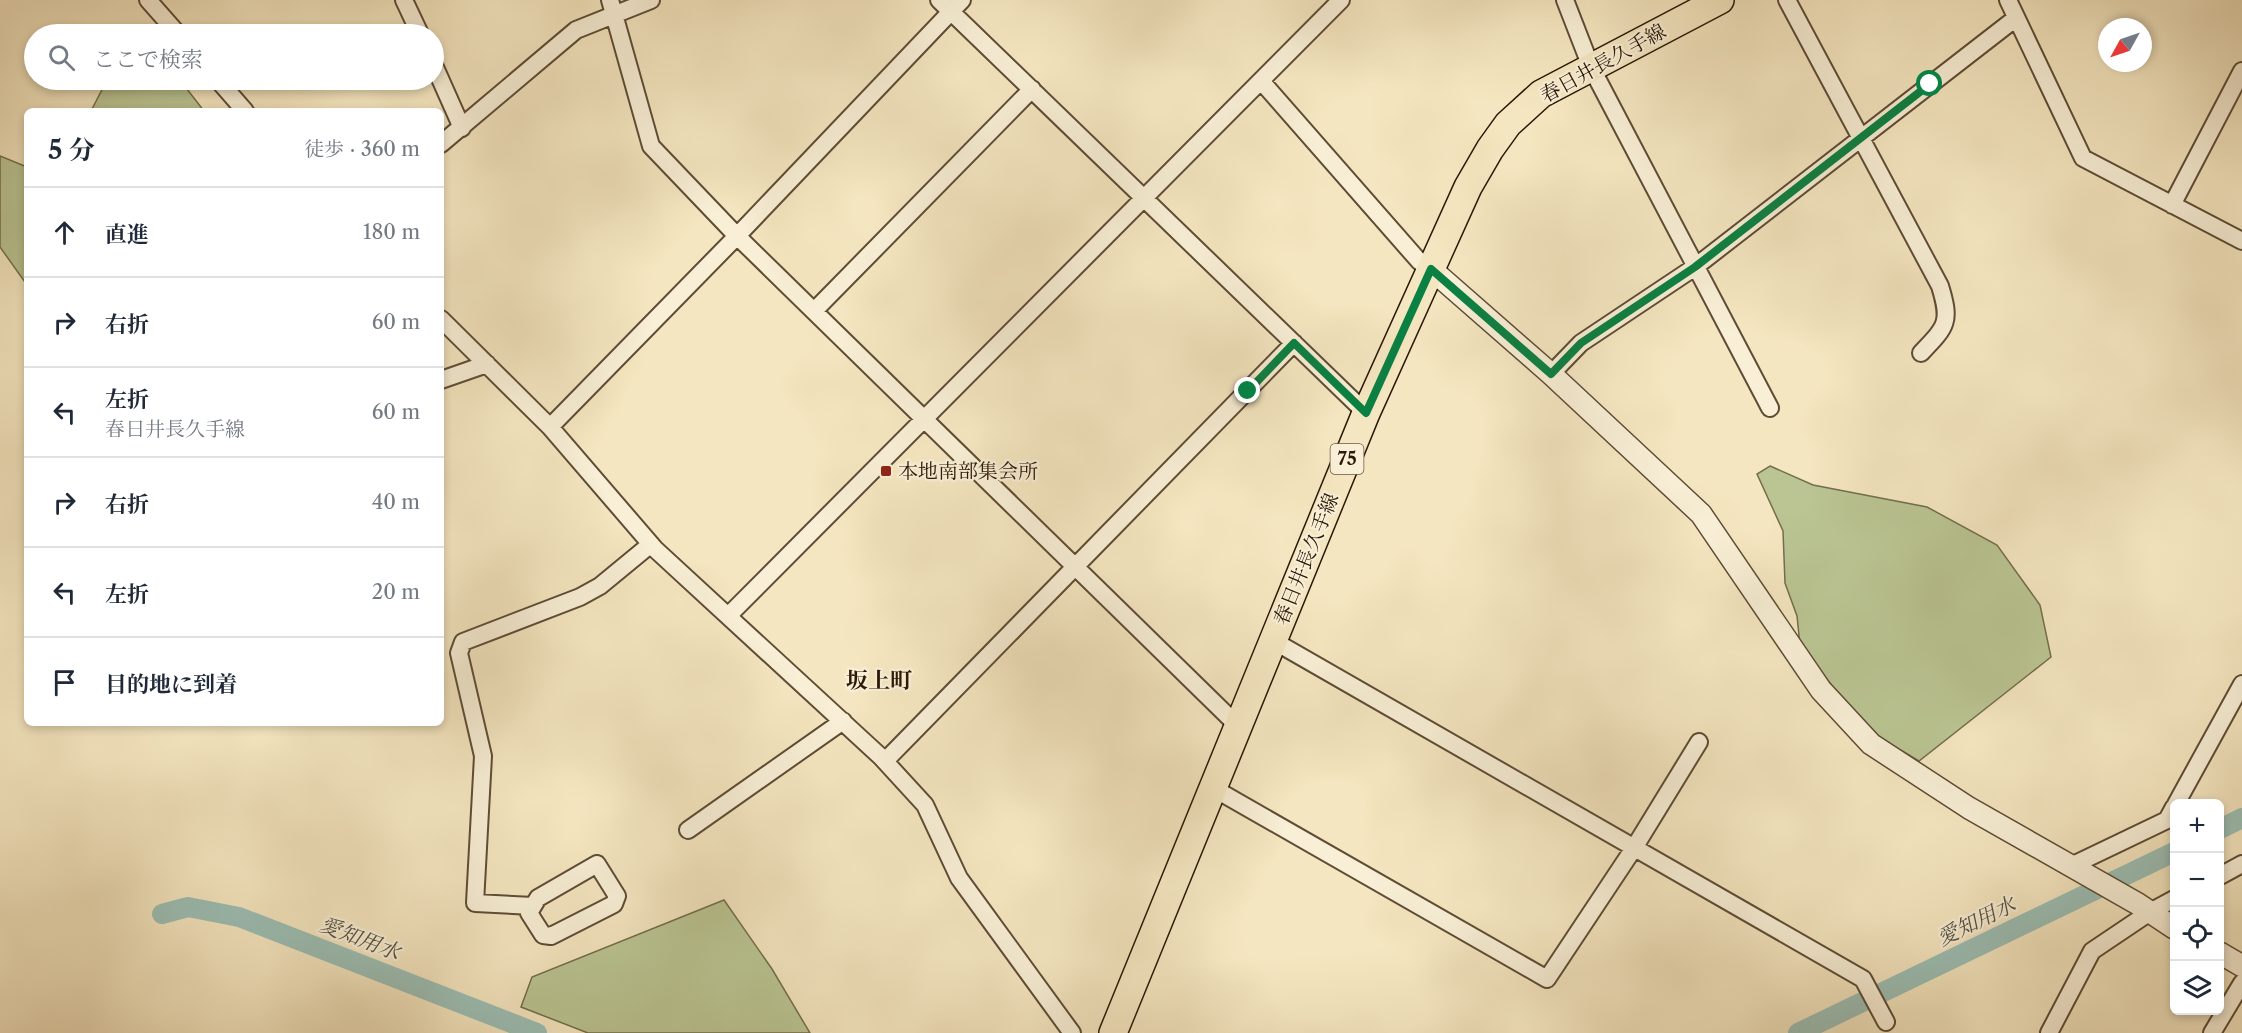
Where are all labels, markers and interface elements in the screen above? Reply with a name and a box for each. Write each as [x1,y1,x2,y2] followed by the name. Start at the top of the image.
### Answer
[2098,18,2152,72] north arrow
[1536,19,1670,107] street label: 春日井長久手線
[24,24,444,90] search box
[45,41,78,74] icon: search
[93,46,203,73] text: ここで検索
[1916,70,1942,96] route start
[48,134,95,166] text: 5 分
[304,137,420,161] text: 徒歩 · 360 m
[48,216,81,249] icon: ahead
[363,220,420,244] text: 180 m
[105,221,149,248] text: 直進
[48,306,81,339] icon: right
[372,310,420,334] text: 60 m
[105,311,149,338] text: 右折
[1234,377,1260,403] route end
[105,386,149,413] text: 左折
[48,396,81,429] icon: left
[372,400,420,424] text: 60 m
[105,417,245,441] text: 春日井長久手線
[1330,444,1364,474] road number: 75
[898,459,1038,483] place label: 本地南部集会所
[879,464,893,478] marker: 本地南部集会所
[48,486,81,519] icon: right
[372,490,420,514] text: 40 m
[1269,490,1343,628] street label: 春日井長久手線
[105,491,149,518] text: 右折
[48,576,81,609] icon: left
[372,580,420,604] text: 20 m
[105,581,149,608] text: 左折
[48,666,81,699] icon: arrive
[846,667,912,694] district label: 坂上町
[105,671,237,698] text: 目的地に到着
[2170,799,2224,1015] map controls
[2170,799,2224,853] button: +
[2170,853,2224,907] button: −
[1933,890,2021,951] water label: 愛知用水
[2170,907,2224,961] button: locate
[316,911,406,965] water label: 愛知用水
[2170,961,2224,1015] button: layers

